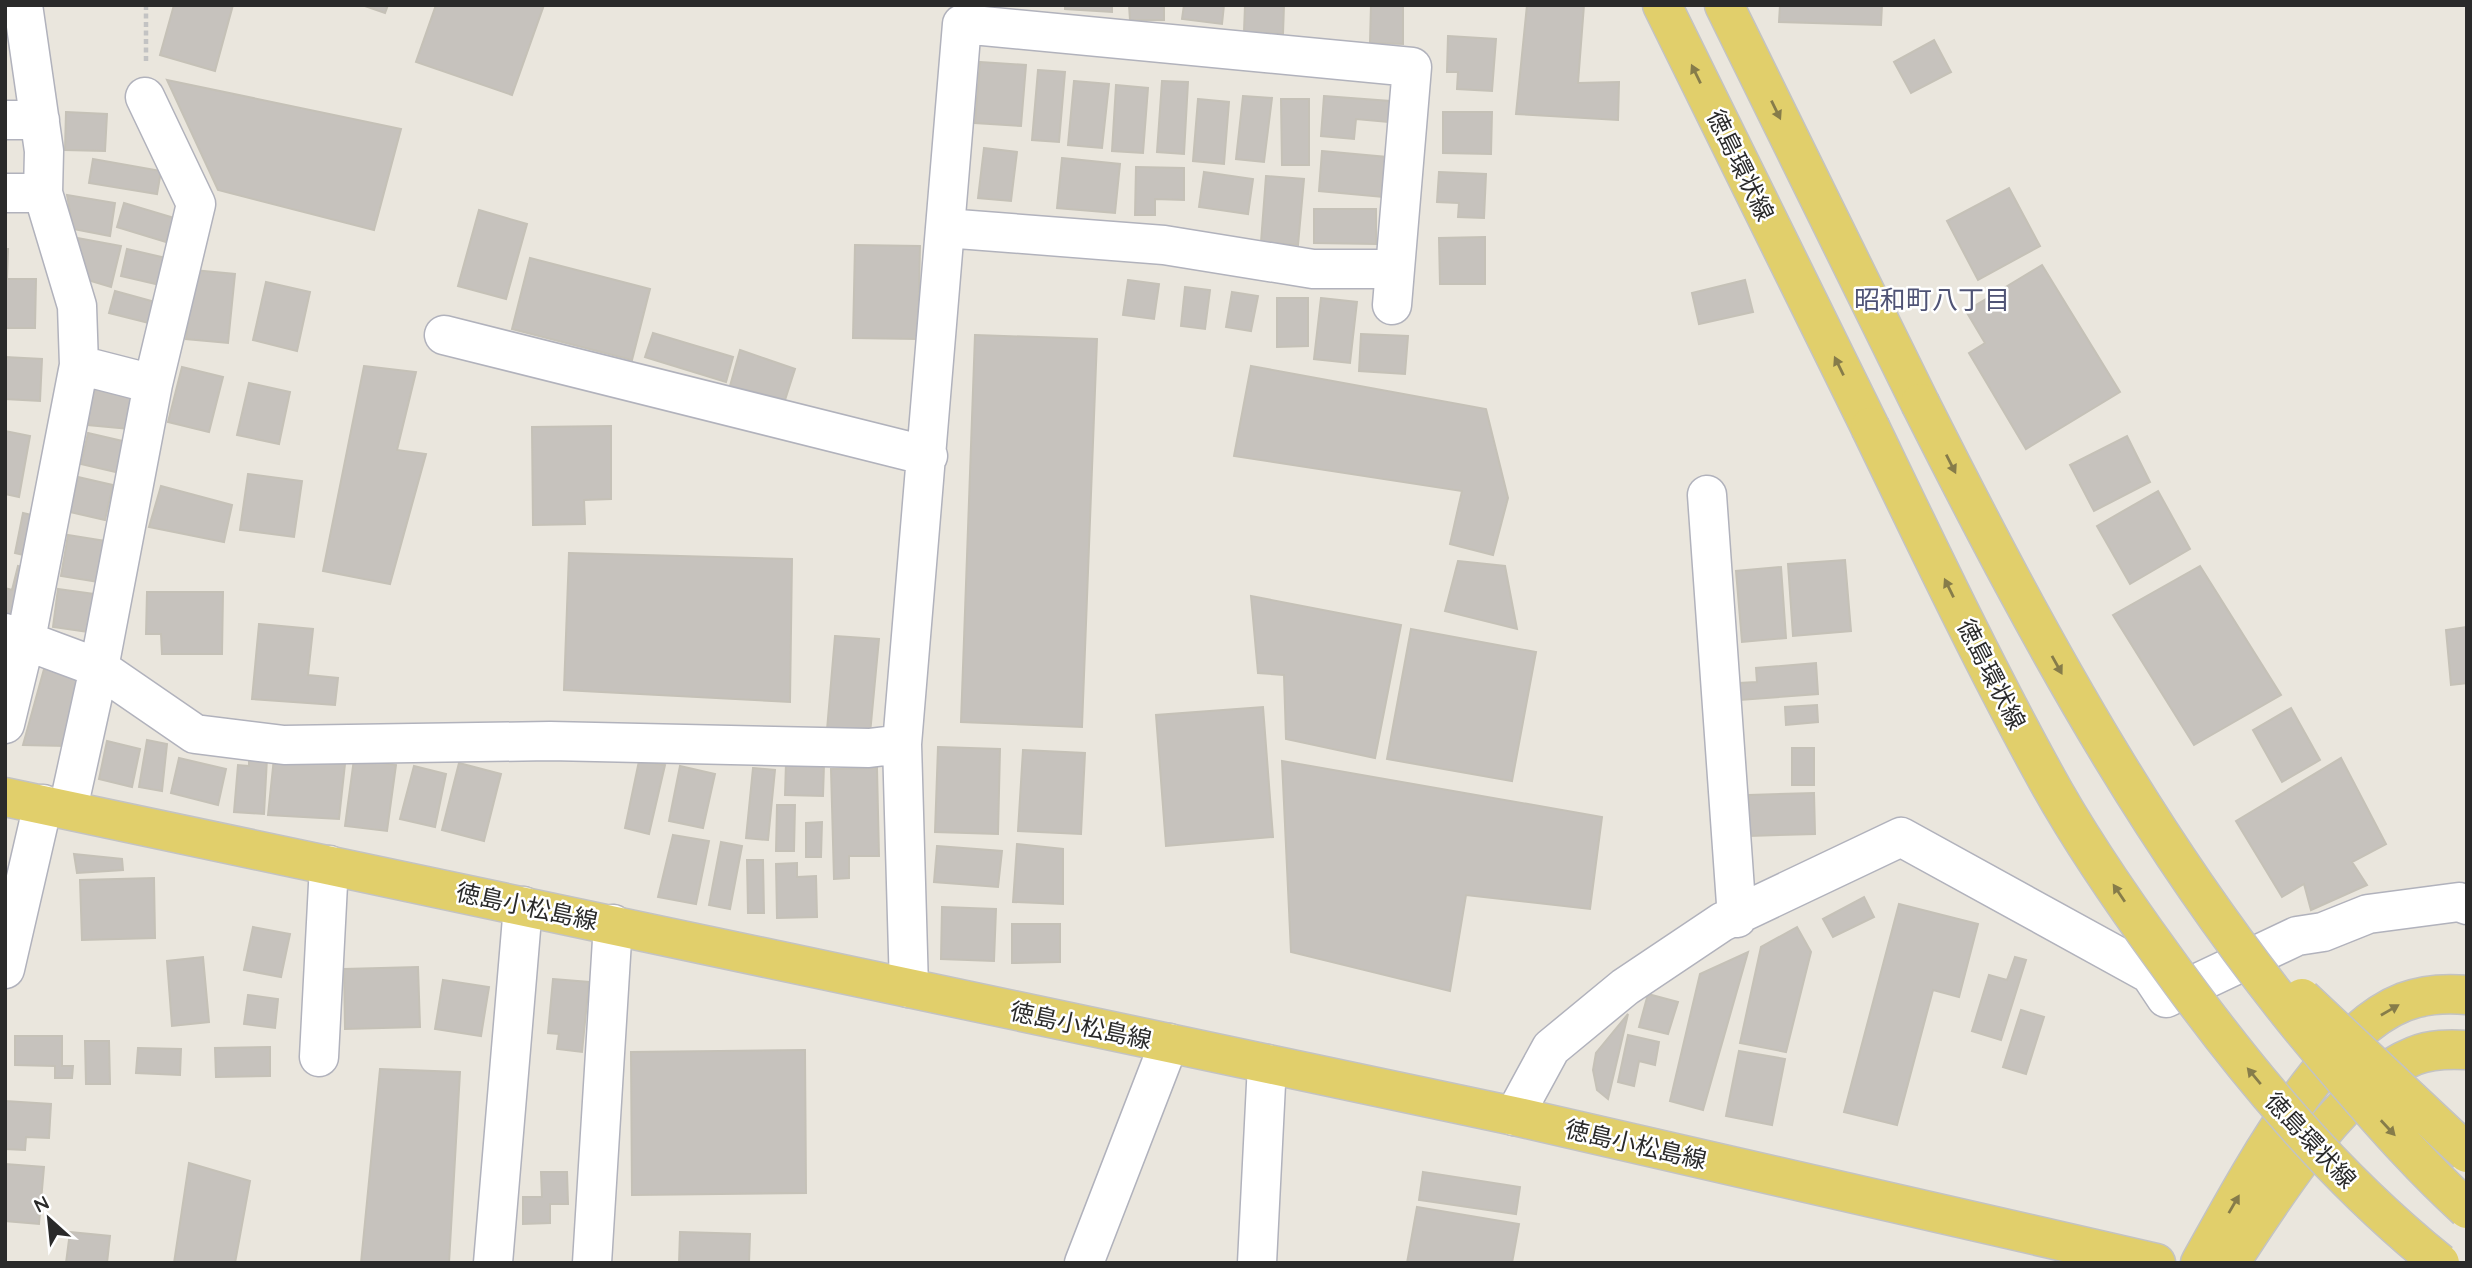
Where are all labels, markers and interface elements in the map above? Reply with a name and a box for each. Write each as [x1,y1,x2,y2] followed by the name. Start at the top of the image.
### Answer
[1690,64,1702,84] one-way arrow
[1770,100,1781,120] one-way arrow
[1701,104,1781,226] street label: 徳島環状線
[1854,283,2010,316] district label: 昭和町八丁目
[1834,356,1845,376] one-way arrow
[1945,454,1956,474] one-way arrow
[1943,578,1954,598] one-way arrow
[1951,614,2033,734] street label: 徳島環状線
[2051,655,2063,675] one-way arrow
[453,876,601,936] street label: 徳島小松島線
[2112,884,2125,903] one-way arrow
[1007,995,1155,1055] street label: 徳島小松島線
[2381,1004,2400,1016] one-way arrow
[2247,1068,2262,1085] one-way arrow
[2259,1086,2363,1194] street label: 徳島環状線
[1562,1113,1710,1175] street label: 徳島小松島線
[2379,1119,2395,1136] one-way arrow
[14,1184,84,1254] north arrow
[30,1190,53,1218] text: N
[2228,1194,2240,1213] one-way arrow

